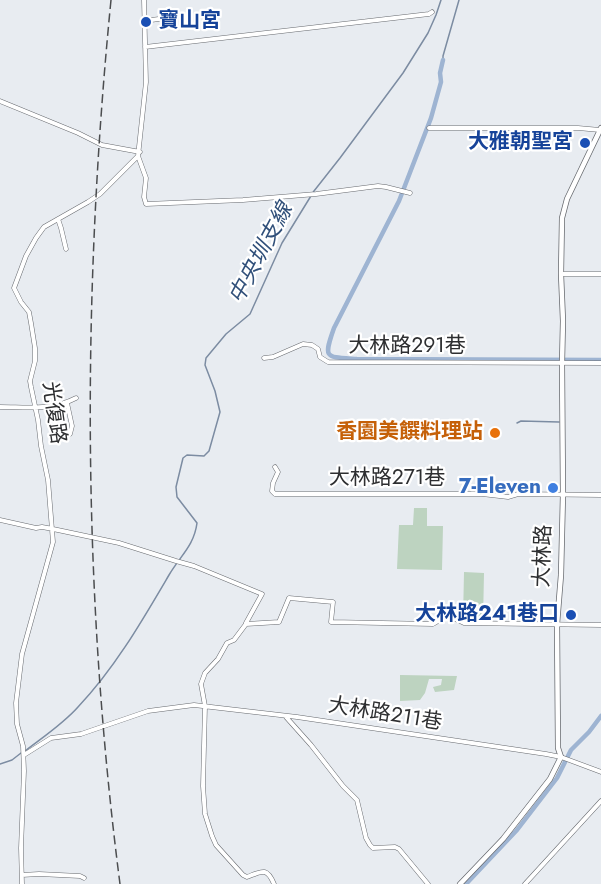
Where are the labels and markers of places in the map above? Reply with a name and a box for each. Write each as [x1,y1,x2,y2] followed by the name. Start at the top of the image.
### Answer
[158,9,221,35] place label: 寶山宮
[139,15,153,29] marker: 寶山宮
[468,130,573,156] place label: 大雅朝聖宮
[578,136,592,150] marker: 大雅朝聖宮
[336,420,483,446] place label: 香園美饌料理站
[488,426,502,440] marker: 香園美饌料理站
[459,475,541,501] place label: 7-Eleven
[546,481,560,495] marker: 7-Eleven
[415,602,559,628] place label: 大林路241巷口
[564,608,578,622] marker: 大林路241巷口

